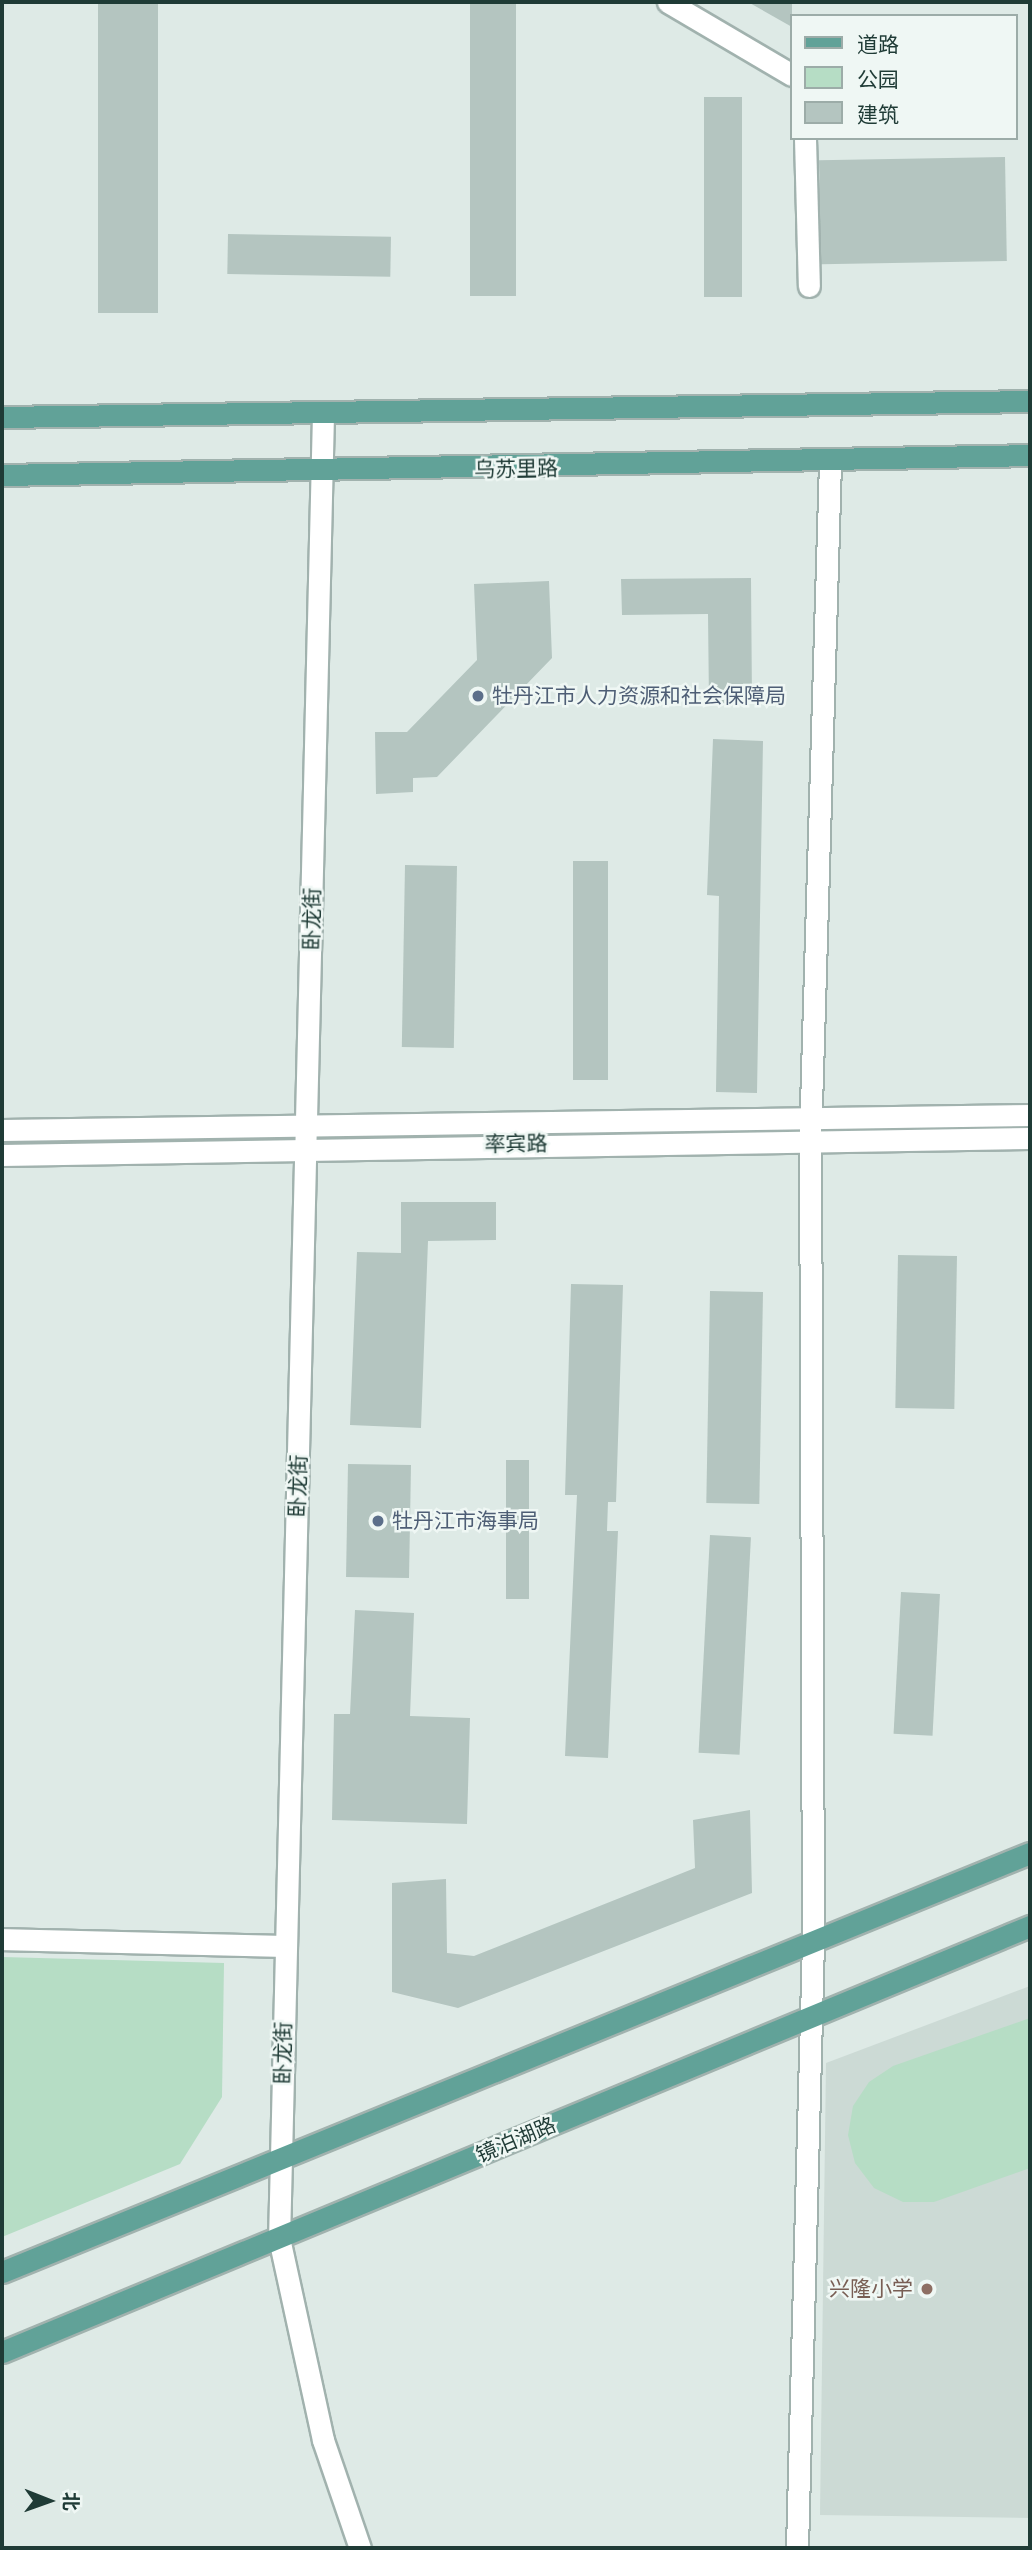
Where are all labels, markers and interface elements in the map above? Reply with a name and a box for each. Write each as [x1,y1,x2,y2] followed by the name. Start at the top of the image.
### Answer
[790,14,1018,140] legend
[857,32,899,57] text: 道路
[857,67,899,92] text: 公园
[857,102,899,127] text: 建筑
[474,456,558,482] street label: 乌苏里路
[492,683,786,709] place label: 牡丹江市人力资源和社会保障局
[470,688,486,704] marker: 牡丹江市人力资源和社会保障局
[299,887,325,951] street label: 卧龙街
[484,1131,548,1157] street label: 率宾路
[284,1454,312,1518] street label: 卧龙街
[392,1508,539,1534] place label: 牡丹江市海事局
[370,1513,386,1529] marker: 牡丹江市海事局
[270,2021,296,2085] street label: 卧龙街
[472,2112,560,2168] street label: 镜泊湖路
[829,2276,913,2302] place label: 兴隆小学
[919,2281,935,2297] marker: 兴隆小学
[14,2466,84,2536] north arrow
[59,2492,82,2511] text: 北

